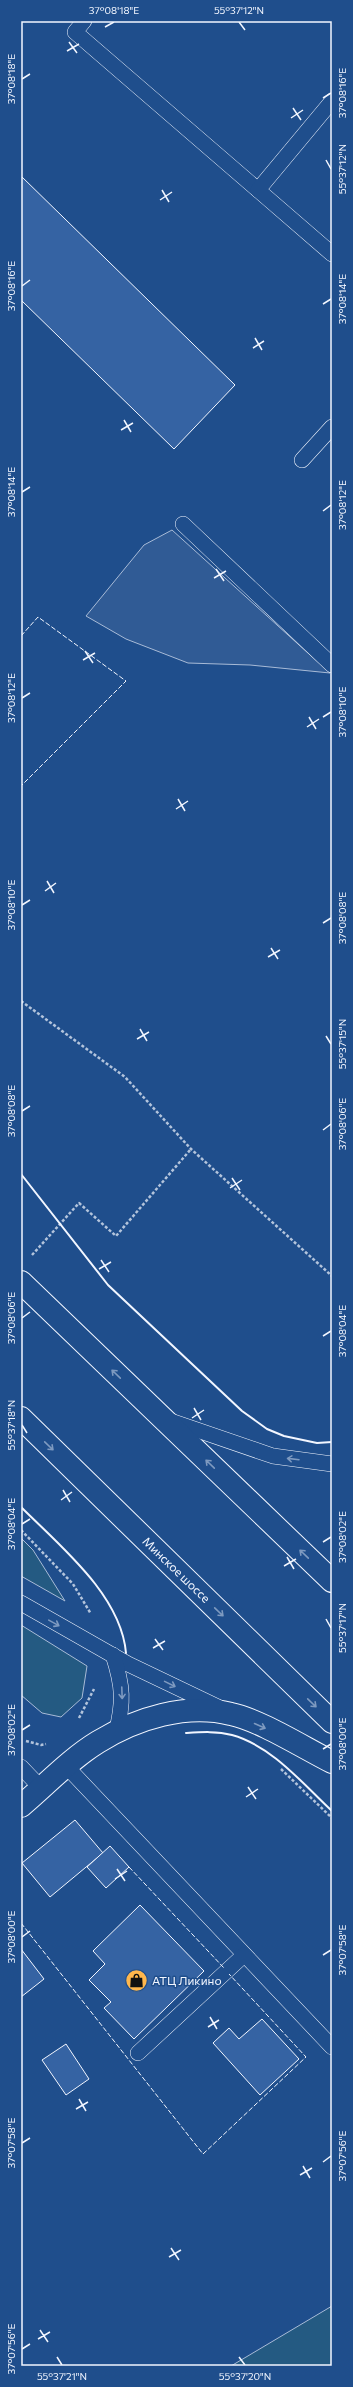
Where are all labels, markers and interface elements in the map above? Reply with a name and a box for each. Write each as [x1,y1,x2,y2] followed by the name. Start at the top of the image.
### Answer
[89,4,139,16] text: 37°08'18"E
[214,4,264,16] text: 55°37'12"N
[5,54,17,104] text: 37°08'18"E
[336,68,348,118] text: 37°08'16"E
[336,144,348,194] text: 55°37'12"N
[5,261,17,311] text: 37°08'16"E
[336,274,348,324] text: 37°08'14"E
[5,467,17,517] text: 37°08'14"E
[336,480,348,530] text: 37°08'12"E
[5,673,17,723] text: 37°08'12"E
[336,687,348,737] text: 37°08'10"E
[5,880,17,930] text: 37°08'10"E
[336,892,348,944] text: 37°08'08"E
[336,1019,348,1069] text: 55°37'15"N
[5,1085,17,1137] text: 37°08'08"E
[336,1098,348,1150] text: 37°08'06"E
[5,1292,17,1344] text: 37°08'06"E
[336,1305,348,1357] text: 37°08'04"E
[111,1369,121,1379] one-way arrow
[5,1400,17,1450] text: 55°37'18"N
[44,1441,54,1451] one-way arrow
[287,1455,300,1463] one-way arrow
[205,1459,215,1469] one-way arrow
[5,1498,17,1550] text: 37°08'04"E
[336,1511,348,1563] text: 37°08'02"E
[140,1534,213,1605] street label: Минское шоссе
[299,1549,309,1559] one-way arrow
[336,1603,348,1653] text: 55°37'17"N
[214,1607,224,1617] one-way arrow
[48,1620,60,1628] one-way arrow
[163,1681,175,1688] one-way arrow
[118,1686,126,1699] one-way arrow
[307,1698,317,1708] one-way arrow
[5,1704,17,1756] text: 37°08'02"E
[336,1717,348,1771] text: 37°08'00"E
[254,1723,266,1730] one-way arrow
[5,1910,17,1964] text: 37°08'00"E
[336,1924,348,1975] text: 37°07'58"E
[124,1968,150,1994] shop icon: АТЦ Ликино
[152,1973,222,1987] place label: АТЦ Ликино
[5,2117,17,2168] text: 37°07'58"E
[336,2130,348,2181] text: 37°07'56"E
[5,2323,17,2374] text: 37°07'56"E
[37,2370,87,2382] text: 55°37'21"N
[219,2370,271,2382] text: 55°37'20"N

